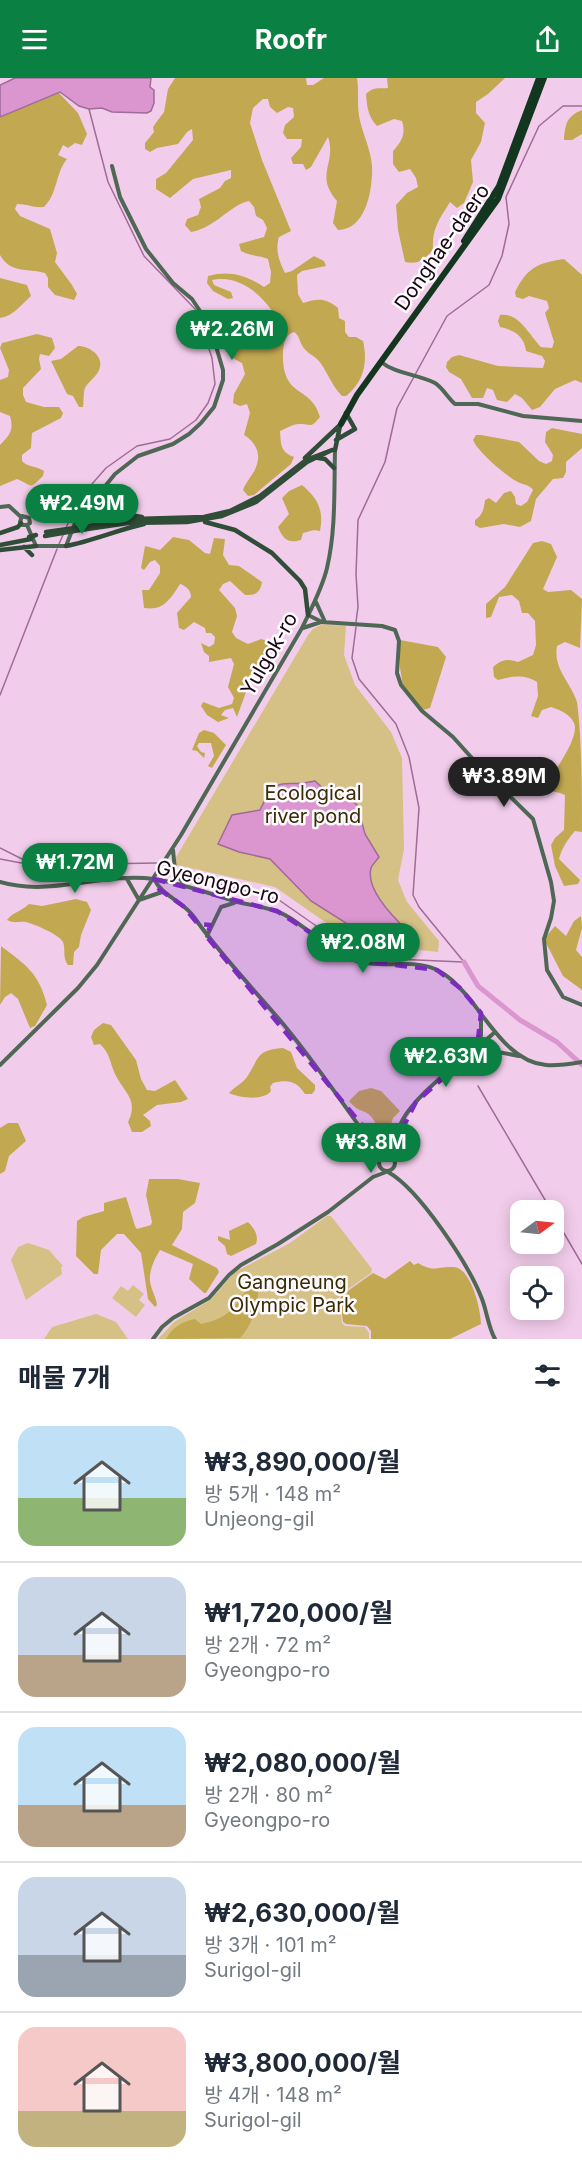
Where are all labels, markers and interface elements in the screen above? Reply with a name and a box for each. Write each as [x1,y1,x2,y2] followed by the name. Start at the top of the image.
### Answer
[18,23,51,56] icon: menu
[255,23,327,56] text: Roofr
[531,23,564,56] icon: share
[390,179,494,315] street label: Donghae-daero
[183,310,281,361] pin: ₩2.26M
[190,317,274,341] text: ₩2.26M
[33,484,131,535] pin: ₩2.49M
[39,491,125,515] text: ₩2.49M
[236,608,302,700] street label: Yulgok-ro
[455,757,553,808] pin: ₩3.89M
[462,764,546,788] text: ₩3.89M
[264,781,362,828] park label: Ecological river pond
[26,843,124,894] pin: ₩1.72M
[36,850,114,874] text: ₩1.72M
[154,855,282,909] street label: Gyeongpo-ro
[314,923,412,974] pin: ₩2.08M
[321,930,405,954] text: ₩2.08M
[397,1037,495,1088] pin: ₩2.63M
[404,1044,488,1068] text: ₩2.63M
[329,1123,413,1174] pin: ₩3.8M
[335,1130,407,1154] text: ₩3.8M
[510,1200,564,1254] north arrow
[510,1200,564,1320] map controls
[510,1266,564,1320] button: locate
[229,1270,355,1317] park label: Gangneung Olympic Park
[531,1359,564,1392] icon: filters
[18,1362,111,1393] text: 매물 7개
[204,1446,400,1477] text: ₩3,890,000/월
[66,1450,138,1522] icon: home
[204,1482,341,1506] text: 방 5개 · 148 m²
[204,1507,314,1531] text: Unjeong-gil
[204,1597,393,1628] text: ₩1,720,000/월
[66,1601,138,1673] icon: home
[204,1633,331,1657] text: 방 2개 · 72 m²
[204,1658,330,1682] text: Gyeongpo-ro
[204,1747,401,1778] text: ₩2,080,000/월
[66,1751,138,1823] icon: home
[204,1783,333,1807] text: 방 2개 · 80 m²
[204,1808,330,1832] text: Gyeongpo-ro
[204,1897,400,1928] text: ₩2,630,000/월
[66,1901,138,1973] icon: home
[204,1933,337,1957] text: 방 3개 · 101 m²
[204,1958,302,1982] text: Surigol-gil
[204,2047,401,2078] text: ₩3,800,000/월
[66,2051,138,2123] icon: home
[204,2083,342,2107] text: 방 4개 · 148 m²
[204,2108,302,2132] text: Surigol-gil

